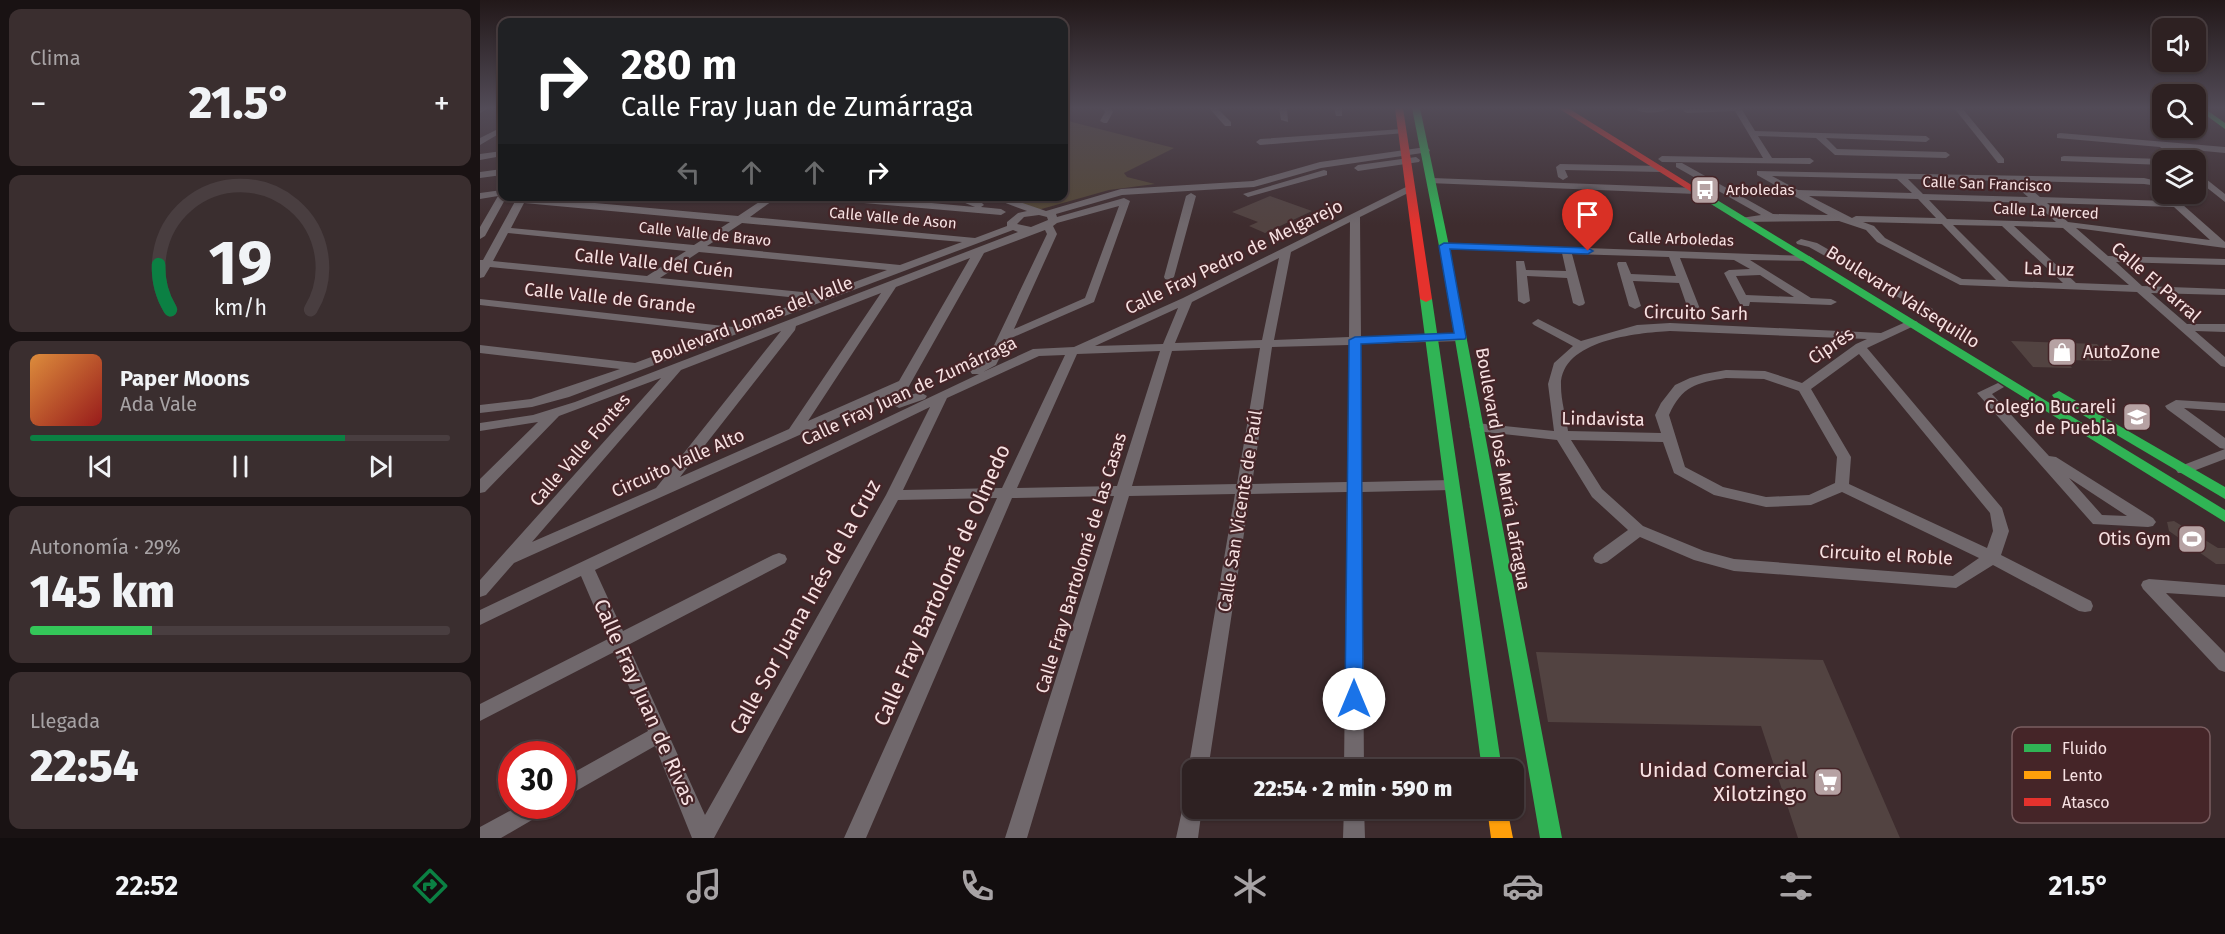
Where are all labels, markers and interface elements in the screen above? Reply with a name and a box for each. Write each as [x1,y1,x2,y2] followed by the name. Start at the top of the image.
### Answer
[2152,18,2206,204] map controls
[2152,18,2206,72] button: sound
[621,40,737,90] text: 280 m
[522,42,600,120] icon: right
[30,46,81,70] text: Clima
[189,76,291,130] text: 21.5°
[30,84,47,124] text: −
[434,84,450,124] text: +
[2152,84,2206,138] button: search
[621,91,974,123] text: Calle Fray Juan de Zumárraga
[2152,150,2206,204] button: layers
[672,156,705,189] icon: left
[735,156,768,189] icon: ahead
[798,156,831,189] icon: ahead
[861,156,894,189] icon: right
[1922,173,2052,195] street label: Calle San Francisco
[1689,174,1721,206] bus stop icon: Arboledas
[1726,181,1795,199] place label: Arboledas
[1562,189,1613,251] pin
[1122,195,1346,319] street label: Calle Fray Pedro de Melgarejo
[1571,198,1604,231] icon: arrive
[1993,199,2099,223] street label: Calle La Merced
[828,203,958,233] street label: Calle Valle de Ason
[638,218,772,250] street label: Calle Valle de Bravo
[208,226,272,301] text: 19
[1628,228,1734,250] street label: Calle Arboledas
[2107,237,2205,327] street label: Calle El Parral
[1822,241,1984,353] street label: Boulevard Valsequillo
[573,244,735,282] street label: Calle Valle del Cuén
[2023,257,2075,281] street label: La Luz
[648,271,856,369] street label: Boulevard Lomas del Valle
[523,278,697,318] street label: Calle Valle de Grande
[213,296,267,322] text: km/h
[1644,301,1748,325] street label: Circuito Sarh
[1804,323,1858,369] street label: Ciprés
[798,331,1020,451] street label: Calle Fray Juan de Zumárraga
[2046,336,2078,368] shop icon: AutoZone
[2083,341,2160,363] place label: AutoZone
[1471,346,1535,592] street label: Boulevard José María Lafragua
[120,365,250,392] text: Paper Moons
[525,389,635,511] street label: Calle Valle Fontes
[120,392,197,416] text: Ada Vale
[1985,396,2116,439] place label: Colegio Bucareli de Puebla
[2121,401,2153,433] school or university icon: Colegio Bucareli de Puebla
[1561,407,1645,431] street label: Lindavista
[1213,408,1267,614] street label: Calle San Vicente de Paúl
[608,424,748,502] street label: Circuito Valle Alto
[1031,430,1131,696] street label: Calle Fray Bartolomé de las Casas
[868,440,1016,730] street label: Calle Fray Bartolomé de Olmedo
[84,450,117,483] icon: previous
[224,450,257,483] icon: pause
[364,450,397,483] icon: next
[724,475,886,739] street label: Calle Sor Juana Inés de la Cruz
[2176,523,2208,555] sports icon: Otis Gym
[2098,528,2171,550] place label: Otis Gym
[30,535,181,559] text: Autonomía · 29%
[1819,541,1953,569] street label: Circuito el Roble
[30,565,175,619] text: 145 km
[588,595,702,809] street label: Calle Fray Juan de Rivas
[1322,667,1386,731] position arrow
[30,709,100,733] text: Llegada
[2012,727,2210,823] legend
[30,739,139,793] text: 22:54
[2062,739,2107,758] text: Fluido
[498,741,576,819] speed limit sign: 30
[1639,757,1807,807] place label: Unidad Comercial Xilotzingo
[1812,766,1844,798] supermarket icon: Unidad Comercial Xilotzingo
[2062,766,2103,785] text: Lento
[1254,775,1452,802] text: 22:54 · 2 min · 590 m
[2062,793,2110,812] text: Atasco
[409,865,451,907] icon: directions
[683,865,725,907] icon: music
[956,865,998,907] icon: phone
[1229,865,1271,907] icon: climate
[1502,865,1544,907] icon: car
[1775,865,1817,907] icon: filters
[116,870,178,902] text: 22:52
[2048,870,2109,902] text: 21.5°

